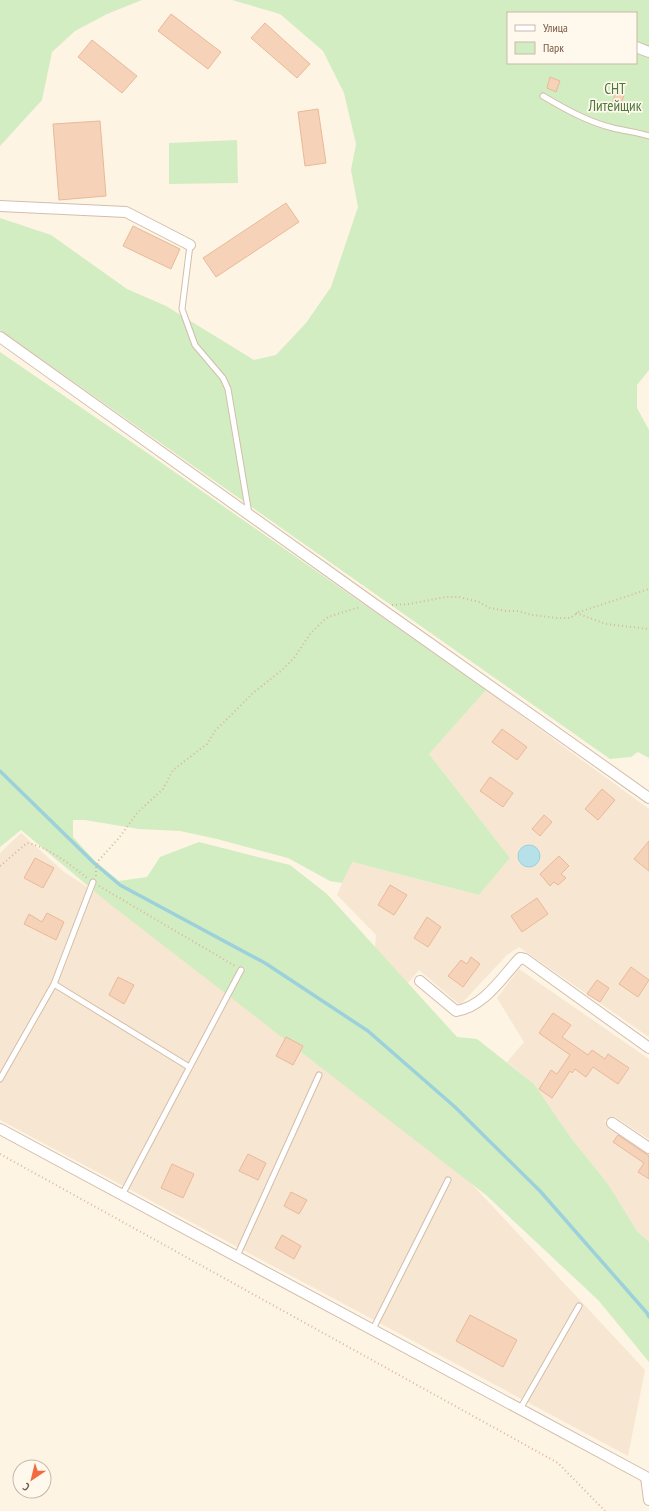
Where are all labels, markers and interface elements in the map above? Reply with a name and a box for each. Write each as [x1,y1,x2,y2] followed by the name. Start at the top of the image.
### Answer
[507,12,637,64] legend
[543,20,568,35] text: Улица
[543,40,564,55] text: Парк
[587,79,642,115] park label: СНТ Литейщик
[12,1459,52,1499] north arrow
[20,1480,32,1494] text: С

